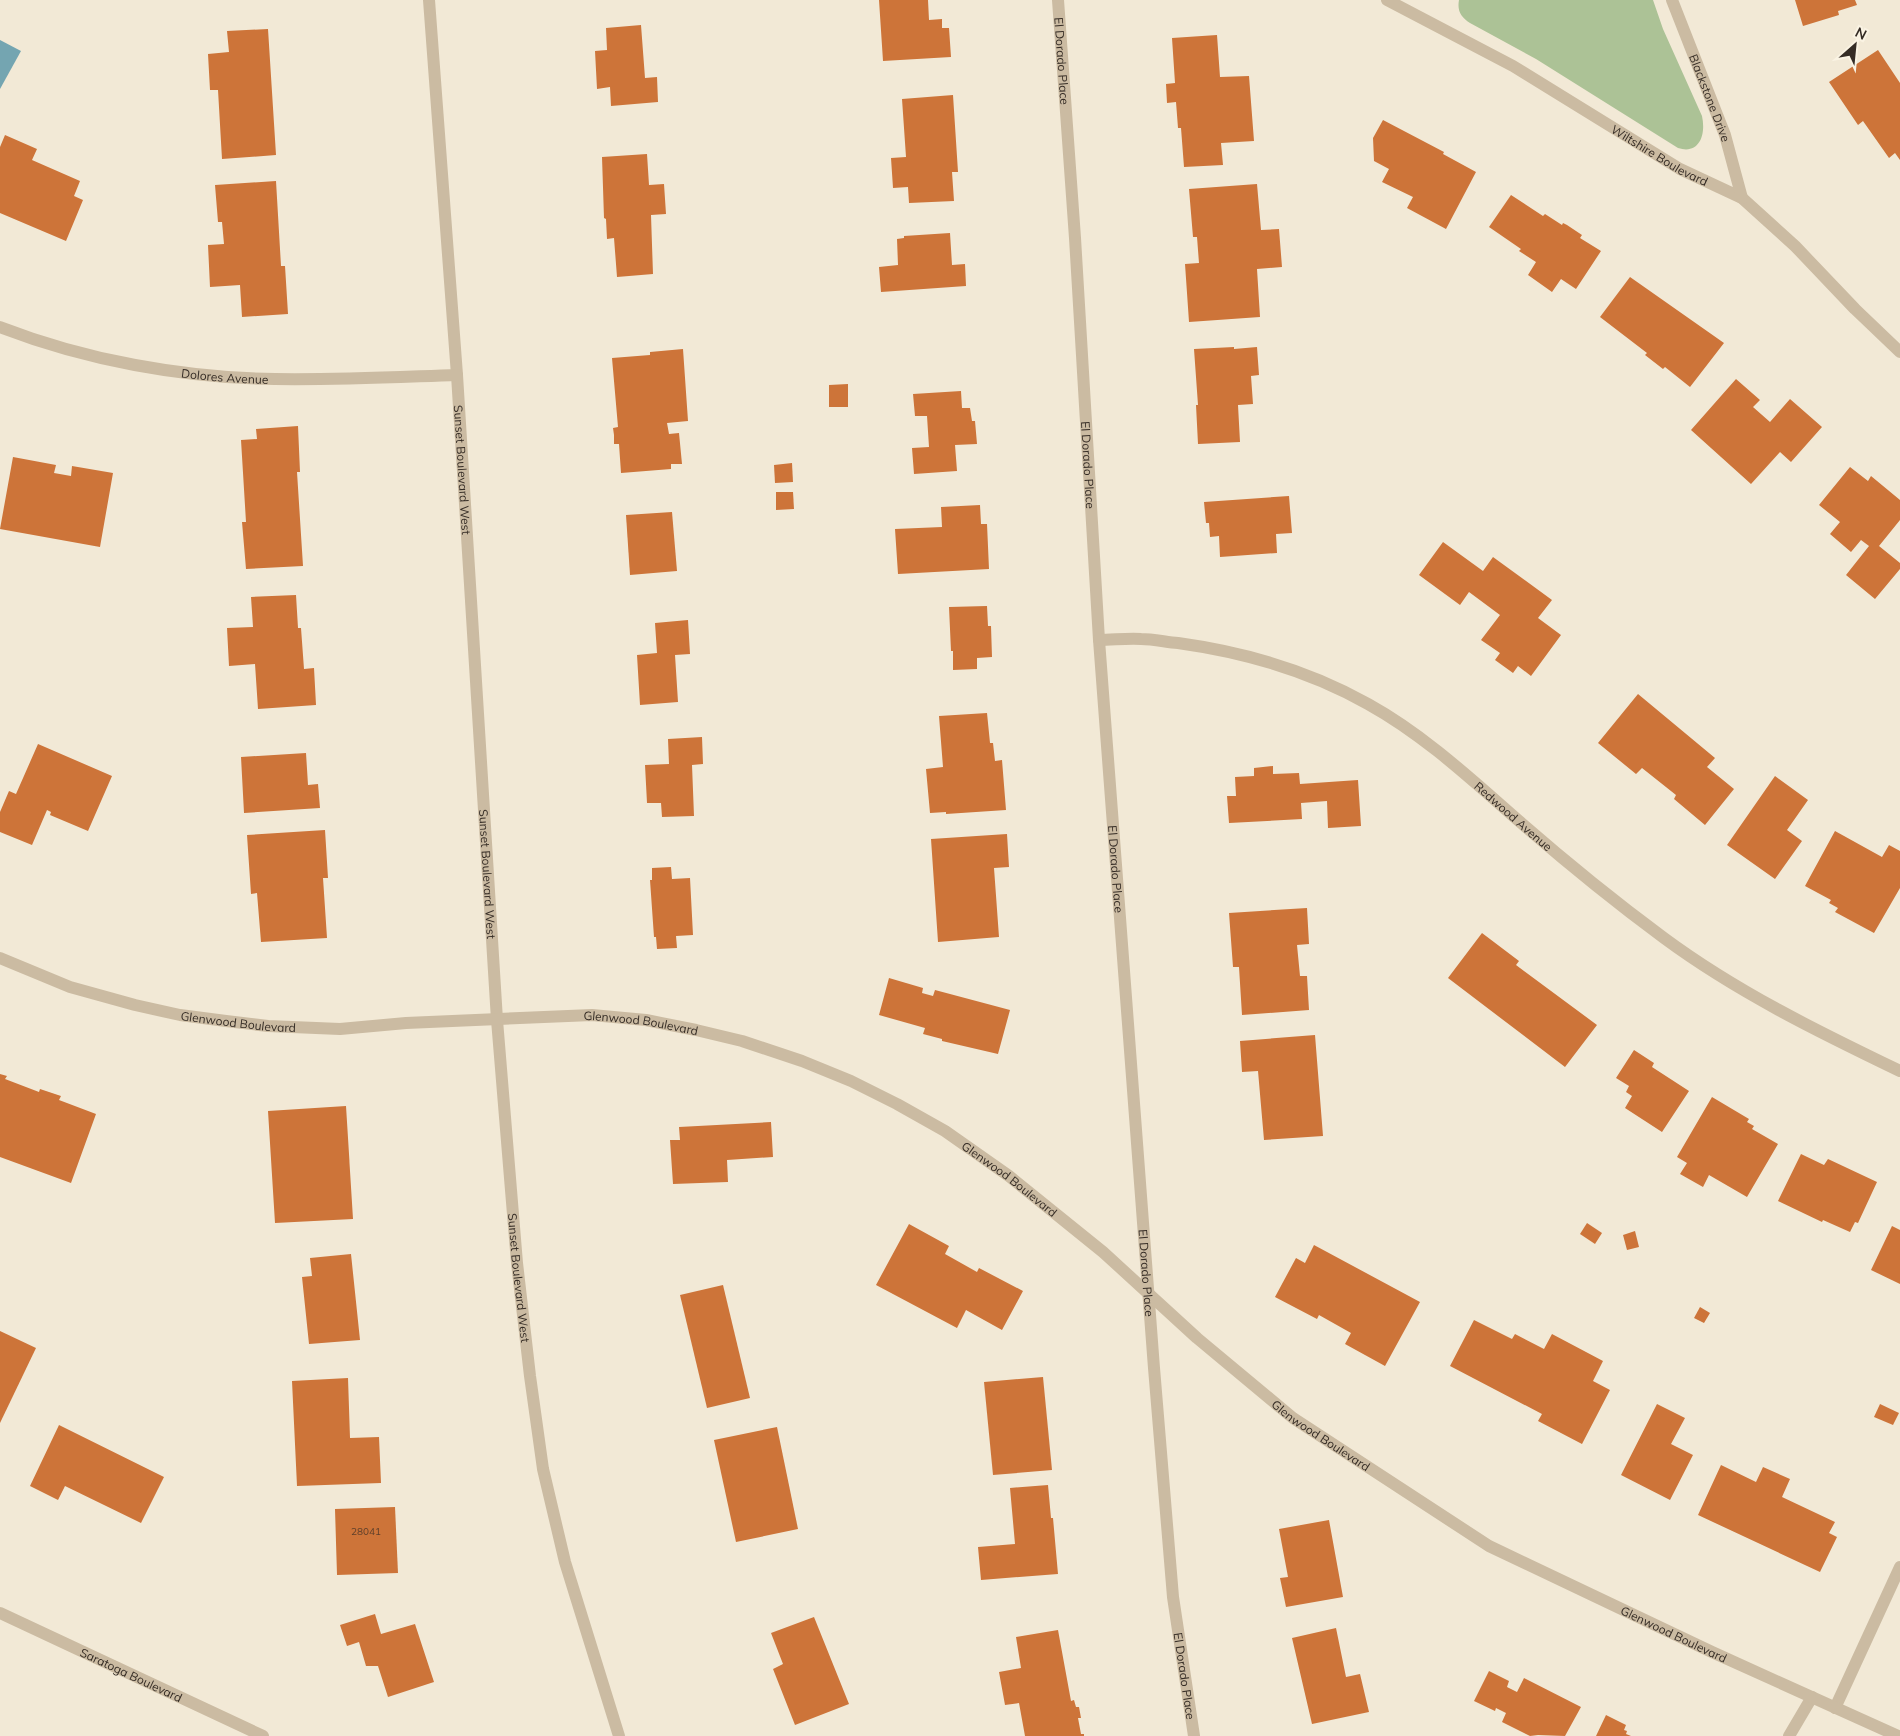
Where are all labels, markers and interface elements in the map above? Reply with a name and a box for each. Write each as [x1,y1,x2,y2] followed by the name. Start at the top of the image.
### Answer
[1052,17,1073,105] street label: El Dorado Place
[1830,20,1880,70] north arrow
[1852,23,1870,44] text: N
[1686,52,1734,143] street label: Blackstone Drive
[1609,121,1711,189] street label: Wiltshire Boulevard
[180,365,269,386] street label: Dolores Avenue
[451,404,474,535] street label: Sunset Boulevard West
[1078,421,1099,509] street label: El Dorado Place
[1472,778,1556,854] street label: Redwood Avenue
[476,809,499,939] street label: Sunset Boulevard West
[1106,825,1127,913] street label: El Dorado Place
[583,1007,700,1038] street label: Glenwood Boulevard
[180,1008,296,1035] street label: Glenwood Boulevard
[959,1138,1060,1220] street label: Glenwood Boulevard
[505,1212,534,1343] street label: Sunset Boulevard West
[1136,1229,1158,1317] street label: El Dorado Place
[1269,1396,1373,1474] street label: Glenwood Boulevard
[351,1525,381,1538] house number: 28041
[1618,1602,1729,1665] street label: Glenwood Boulevard
[1171,1631,1199,1720] street label: El Dorado Place
[78,1644,185,1705] street label: Saratoga Boulevard

